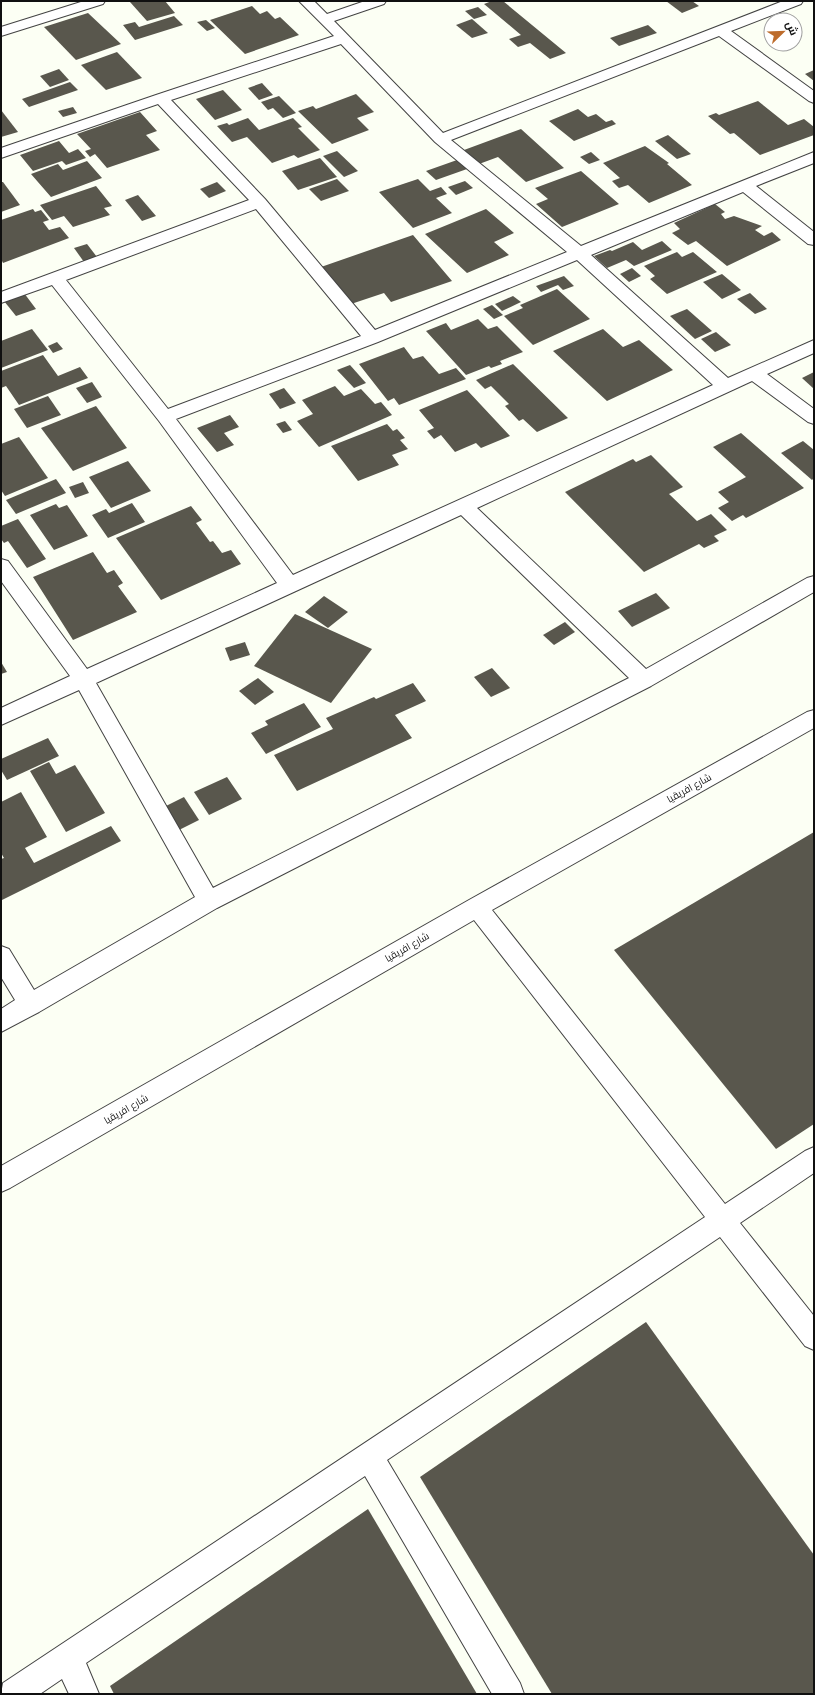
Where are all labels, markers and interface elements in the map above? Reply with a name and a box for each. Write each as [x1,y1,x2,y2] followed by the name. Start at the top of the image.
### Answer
[763,12,803,52] north arrow
[780,18,804,39] text: ش
[663,768,715,808] street label: شارع افريقيا
[381,926,433,968] street label: شارع افريقيا
[100,1088,152,1130] street label: شارع افريقيا

